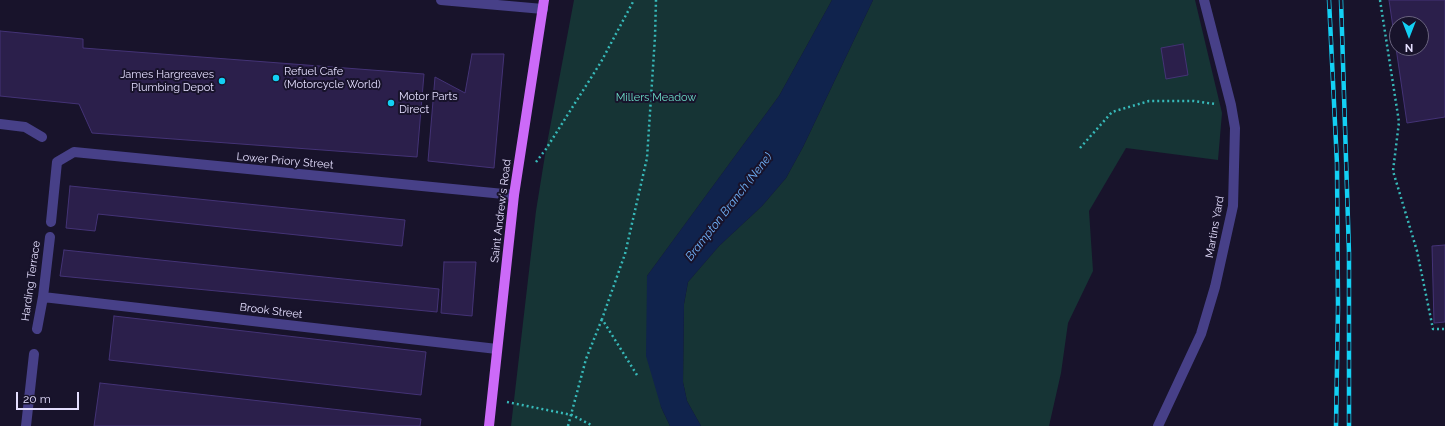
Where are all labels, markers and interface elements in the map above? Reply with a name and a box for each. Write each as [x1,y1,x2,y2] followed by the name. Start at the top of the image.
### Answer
[1389,16,1429,56] north arrow
[1405,41,1413,54] text: N
[284,65,381,91] place label: Refuel Cafe (Motorcycle World)
[120,68,214,94] place label: James Hargreaves Plumbing Depot
[271,73,281,83] marker: Refuel Cafe (Motorcycle World)
[217,76,227,86] marker: James Hargreaves Plumbing Depot
[399,90,457,116] place label: Motor Parts Direct
[616,91,696,105] park label: Millers Meadow
[386,98,396,108] marker: Motor Parts Direct
[236,150,334,172] street label: Lower Priory Street
[682,150,776,264] water label: Brampton Branch (Nene)
[488,159,514,263] street label: Saint Andrew's Road
[1203,195,1227,259] street label: Martins Yard
[19,240,43,322] street label: Harding Terrace
[239,301,303,321] street label: Brook Street
[18,384,81,410] scale bar
[23,392,51,406] text: 20 m

